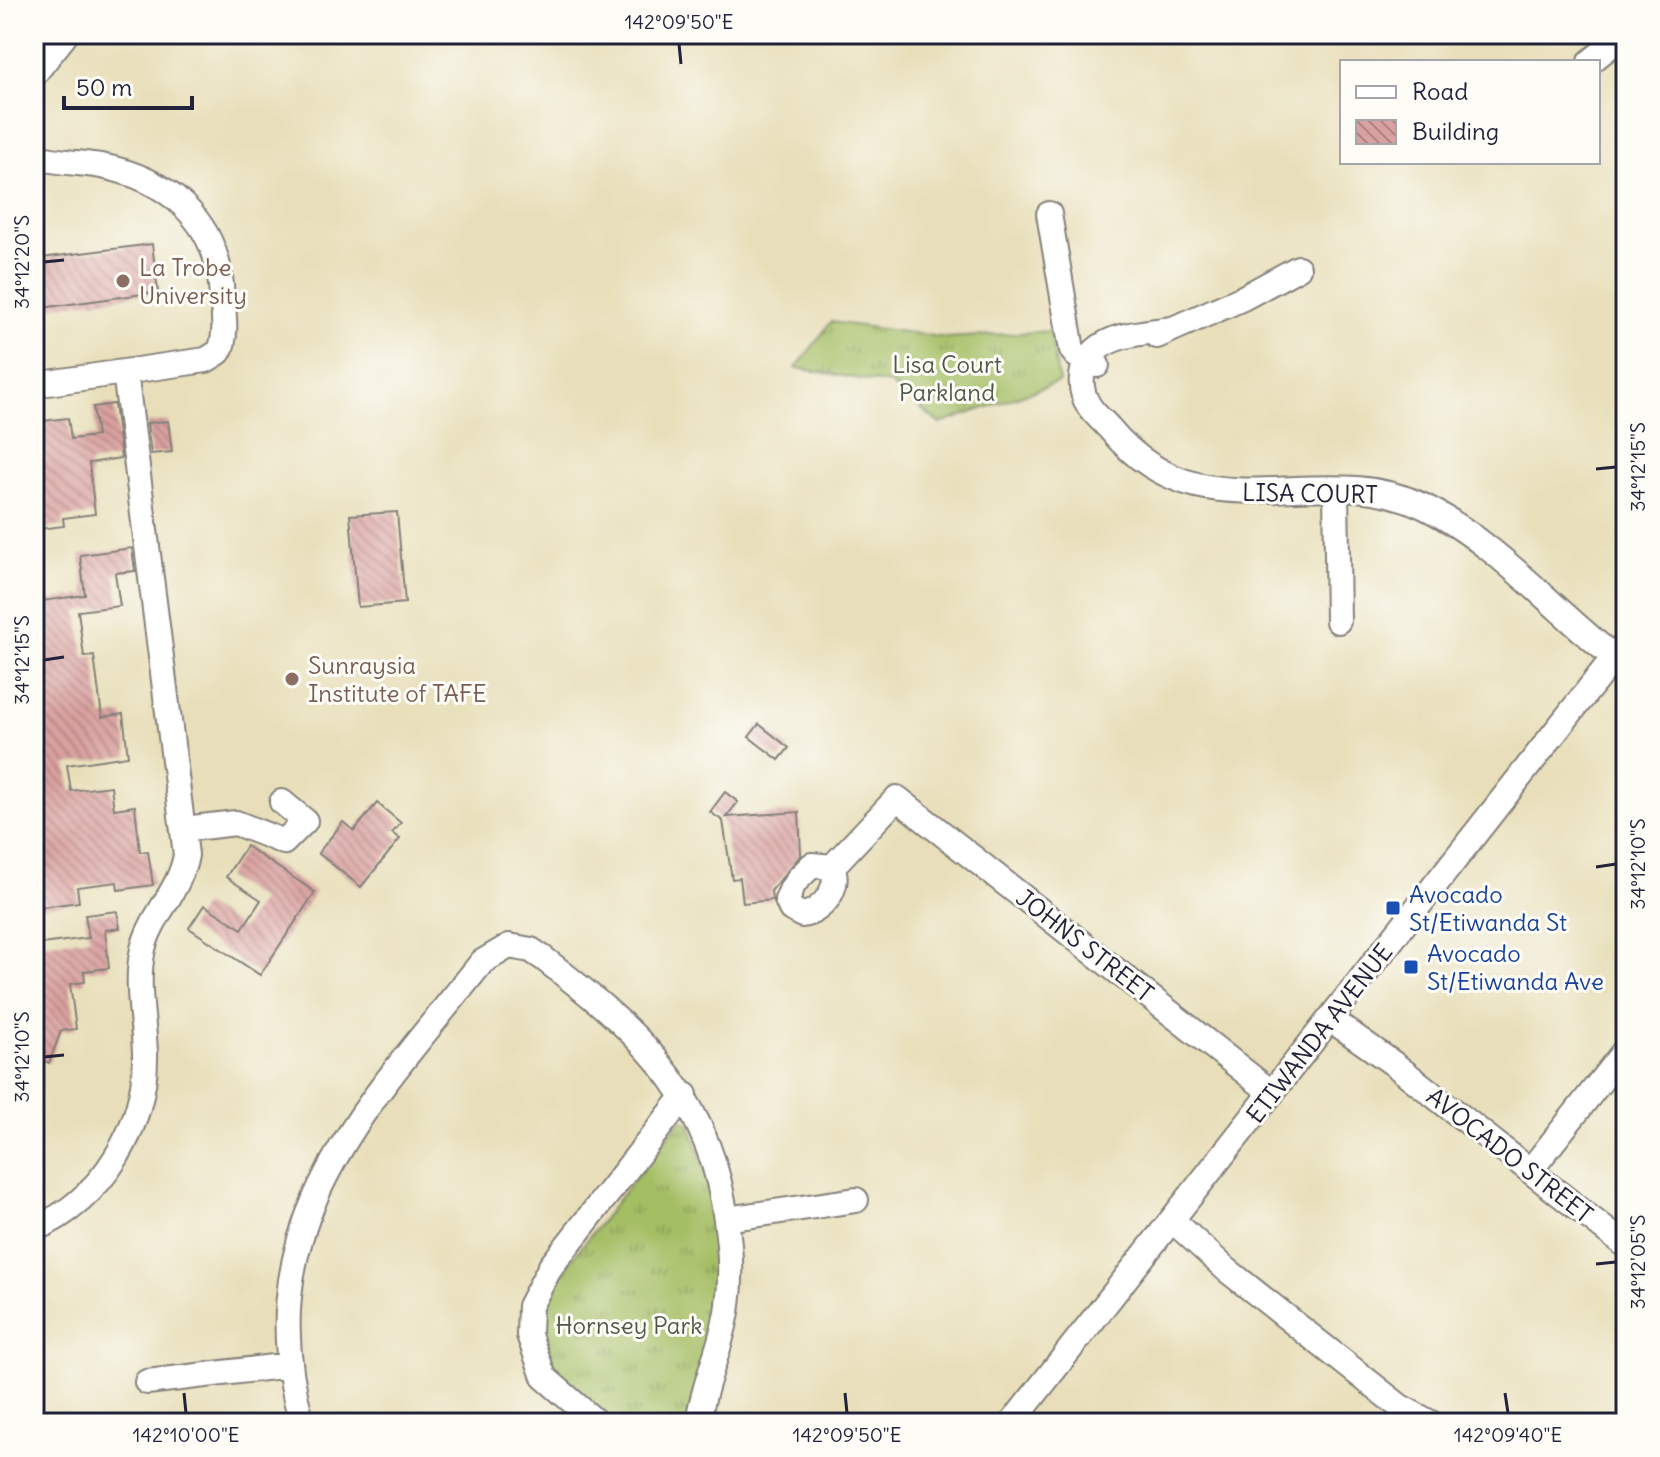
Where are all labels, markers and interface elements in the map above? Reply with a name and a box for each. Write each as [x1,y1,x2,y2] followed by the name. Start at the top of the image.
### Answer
[625,9,733,34] text: 142°09'50"E
[64,60,192,110] scale bar
[1340,60,1600,164] legend
[76,72,132,102] text: 50 m
[1412,76,1468,106] text: Road
[1412,116,1499,146] text: Building
[9,215,34,309] text: 34°12'20"S
[139,252,247,310] place label: La Trobe University
[114,272,132,290] marker: La Trobe University
[892,349,1002,407] park label: Lisa Court Parkland
[1625,422,1650,512] text: 34°12'15"S
[1242,477,1378,509] street label: LISA COURT
[9,615,34,705] text: 34°12'15"S
[308,650,487,708] place label: Sunraysia Institute of TAFE
[283,670,301,688] marker: Sunraysia Institute of TAFE
[1625,818,1650,910] text: 34°12'10"S
[1409,879,1567,937] place label: Avocado St/Etiwanda St
[1010,882,1160,1008] street label: JOHNS STREET
[1384,899,1402,917] marker: Avocado St/Etiwanda St
[1240,937,1398,1129] street label: ETIWANDA AVENUE
[1427,938,1604,996] place label: Avocado St/Etiwanda Ave
[1402,958,1420,976] marker: Avocado St/Etiwanda Ave
[9,1011,34,1103] text: 34°12'10"S
[1421,1081,1599,1229] street label: AVOCADO STREET
[1625,1215,1650,1309] text: 34°12'05"S
[555,1310,703,1340] park label: Hornsey Park
[133,1422,239,1447] text: 142°10'00"E
[793,1422,901,1447] text: 142°09'50"E
[1454,1422,1562,1447] text: 142°09'40"E

